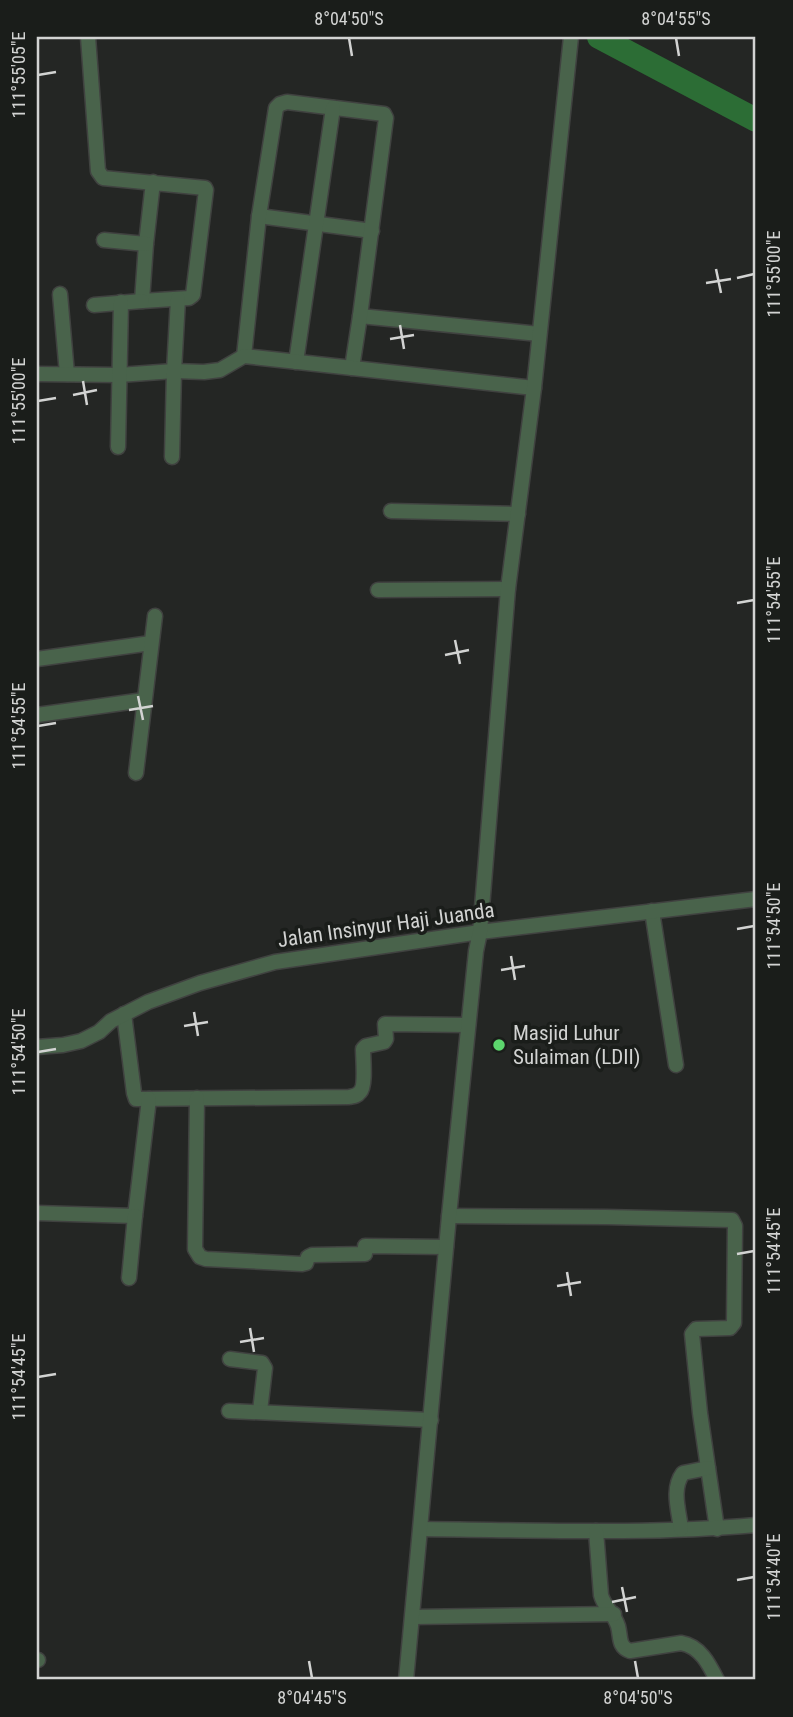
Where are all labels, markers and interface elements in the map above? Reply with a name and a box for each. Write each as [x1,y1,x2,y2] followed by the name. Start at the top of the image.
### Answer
[314,8,384,29] text: 8°04'50"S
[641,8,711,29] text: 8°04'55"S
[8,32,29,118] text: 111°55'05"E
[763,231,784,317] text: 111°55'00"E
[8,358,29,444] text: 111°55'00"E
[763,557,784,643] text: 111°54'55"E
[8,683,29,769] text: 111°54'55"E
[763,883,784,969] text: 111°54'50"E
[276,898,496,952] street label: Jalan Insinyur Haji Juanda
[8,1009,29,1095] text: 111°54'50"E
[513,1021,640,1069] place label: Masjid Luhur Sulaiman (LDII)
[491,1037,507,1053] marker: Masjid Luhur Sulaiman (LDII)
[763,1208,784,1294] text: 111°54'45"E
[8,1334,29,1420] text: 111°54'45"E
[763,1534,784,1620] text: 111°54'40"E
[277,1687,347,1708] text: 8°04'45"S
[603,1687,673,1708] text: 8°04'50"S

